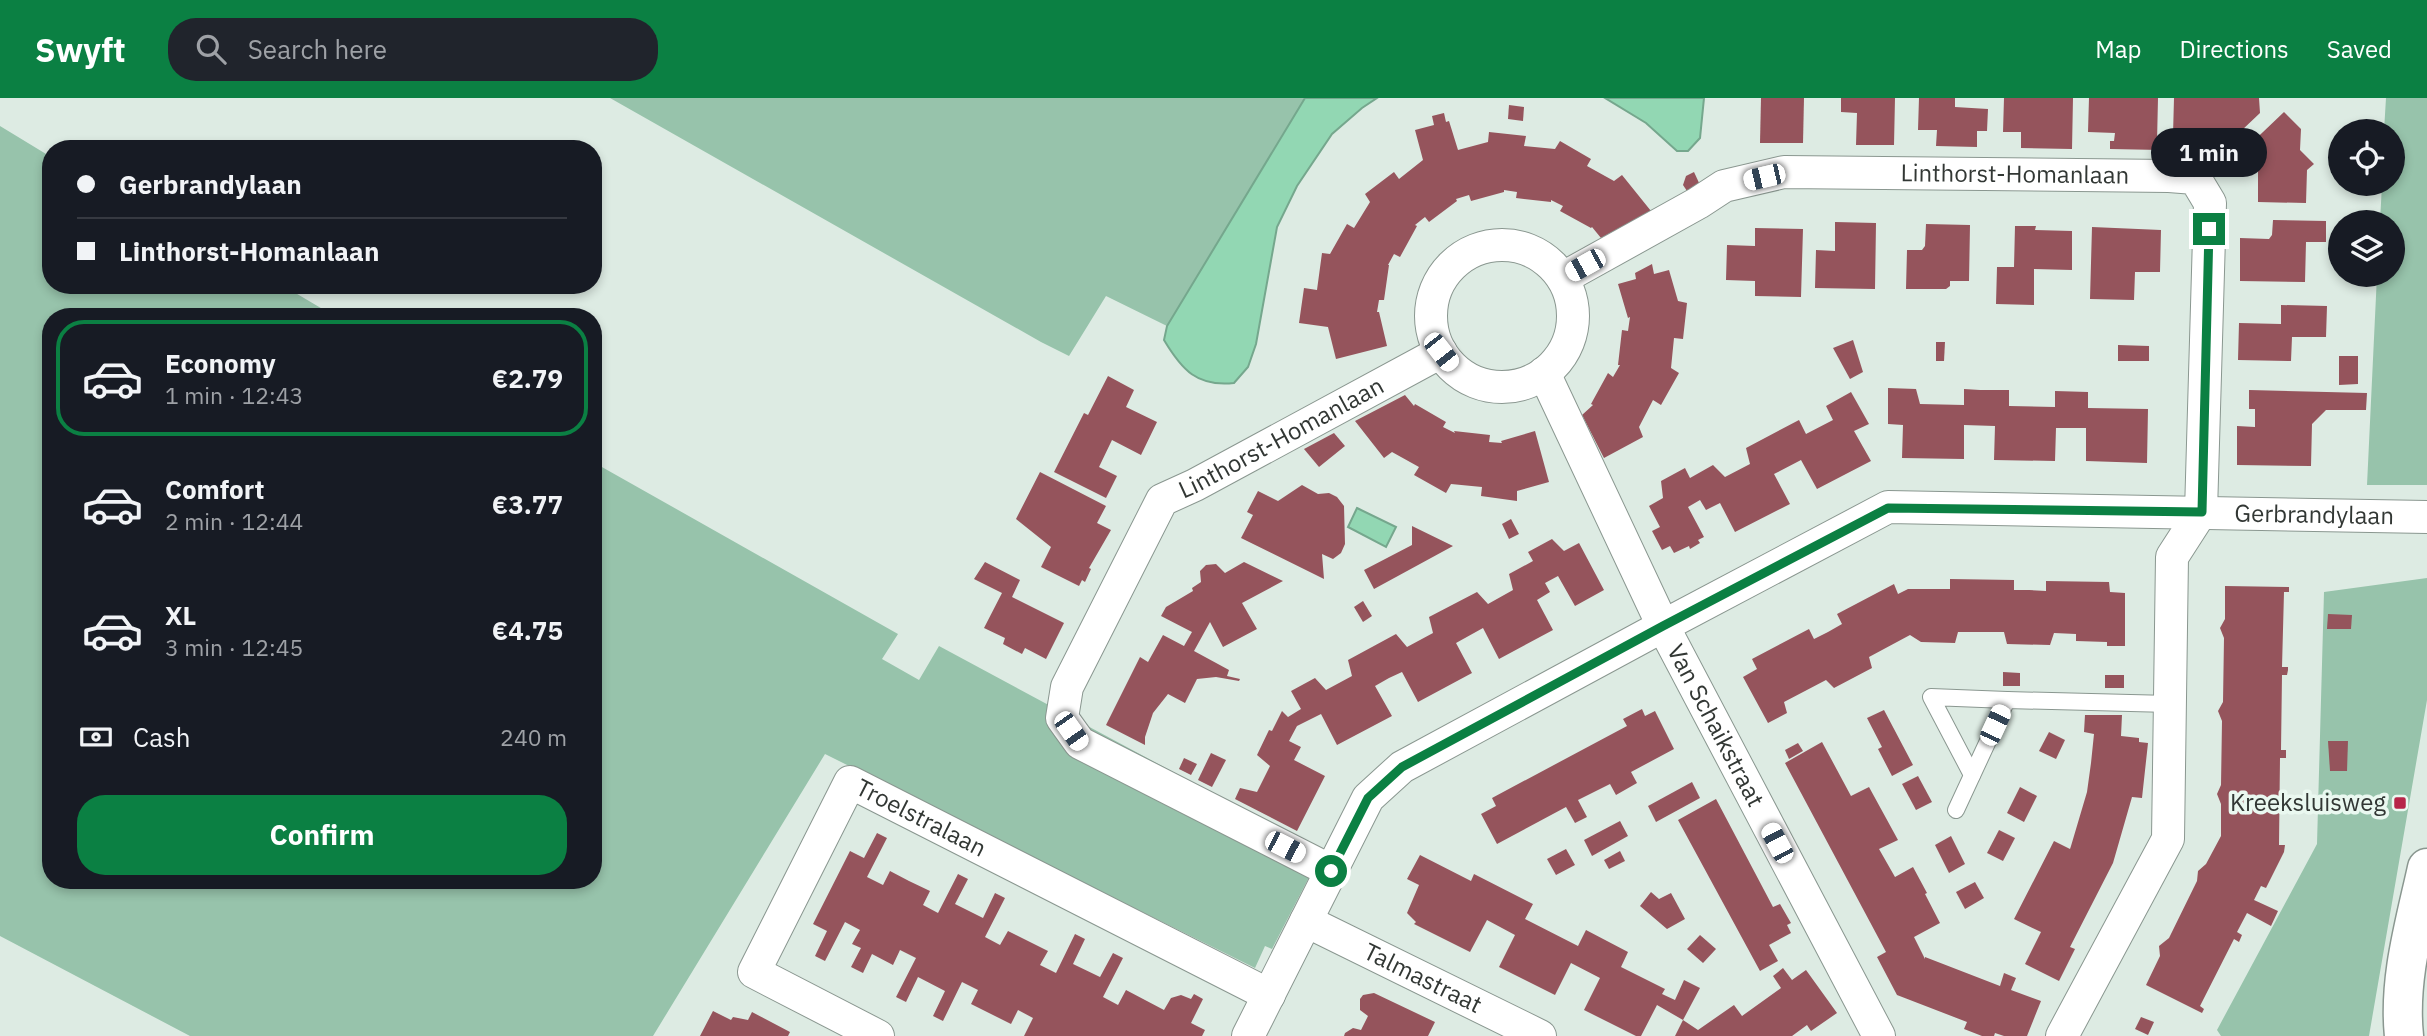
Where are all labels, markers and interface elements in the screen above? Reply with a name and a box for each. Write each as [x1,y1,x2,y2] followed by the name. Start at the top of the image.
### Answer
[168,18,658,81] search box
[35,28,126,71] text: Swyft
[192,30,230,68] icon: search
[248,32,387,66] text: Search here
[2095,33,2141,65] text: Map
[2179,33,2289,65] text: Directions
[2327,33,2392,65] text: Saved
[2328,119,2405,287] map controls
[2328,119,2405,196] button: locate
[2151,128,2267,176] callout: 1 min
[2179,137,2239,167] text: 1 min
[1900,156,2129,191] street label: Linthorst-Homanlaan
[1742,162,1787,192] car
[119,167,302,201] text: Gerbrandylaan
[2328,210,2405,287] button: layers
[2193,213,2225,245] route end
[119,234,379,268] text: Linthorst-Homanlaan
[1562,246,1609,284] car
[1420,329,1463,375] car
[165,346,276,380] text: Economy
[81,347,144,410] icon: car
[492,361,563,395] text: €2.79
[1173,369,1389,505] street label: Linthorst-Homanlaan
[165,380,303,410] text: 1 min · 12:43
[165,472,264,506] text: Comfort
[81,473,144,536] icon: car
[492,487,563,521] text: €3.77
[2234,496,2394,531] street label: Gerbrandylaan
[165,506,303,536] text: 2 min · 12:44
[165,598,196,632] text: XL
[81,599,144,662] icon: car
[492,613,563,647] text: €4.75
[165,632,303,662] text: 3 min · 12:45
[1660,638,1772,812] street label: Van Schaikstraat
[1977,702,2014,748] car
[1051,708,1092,754] car
[77,718,115,756] icon: cash
[133,720,190,754] text: Cash
[500,722,567,752] text: 240 m
[851,771,992,864] street label: Troelstralaan
[2230,786,2386,818] place label: Kreeksluisweg
[77,795,567,875] button: Confirm
[2392,795,2408,811] marker: Kreeksluisweg
[1758,820,1797,866] car
[1262,828,1309,866] car
[1315,855,1347,887] route start
[1359,935,1488,1020] street label: Talmastraat

